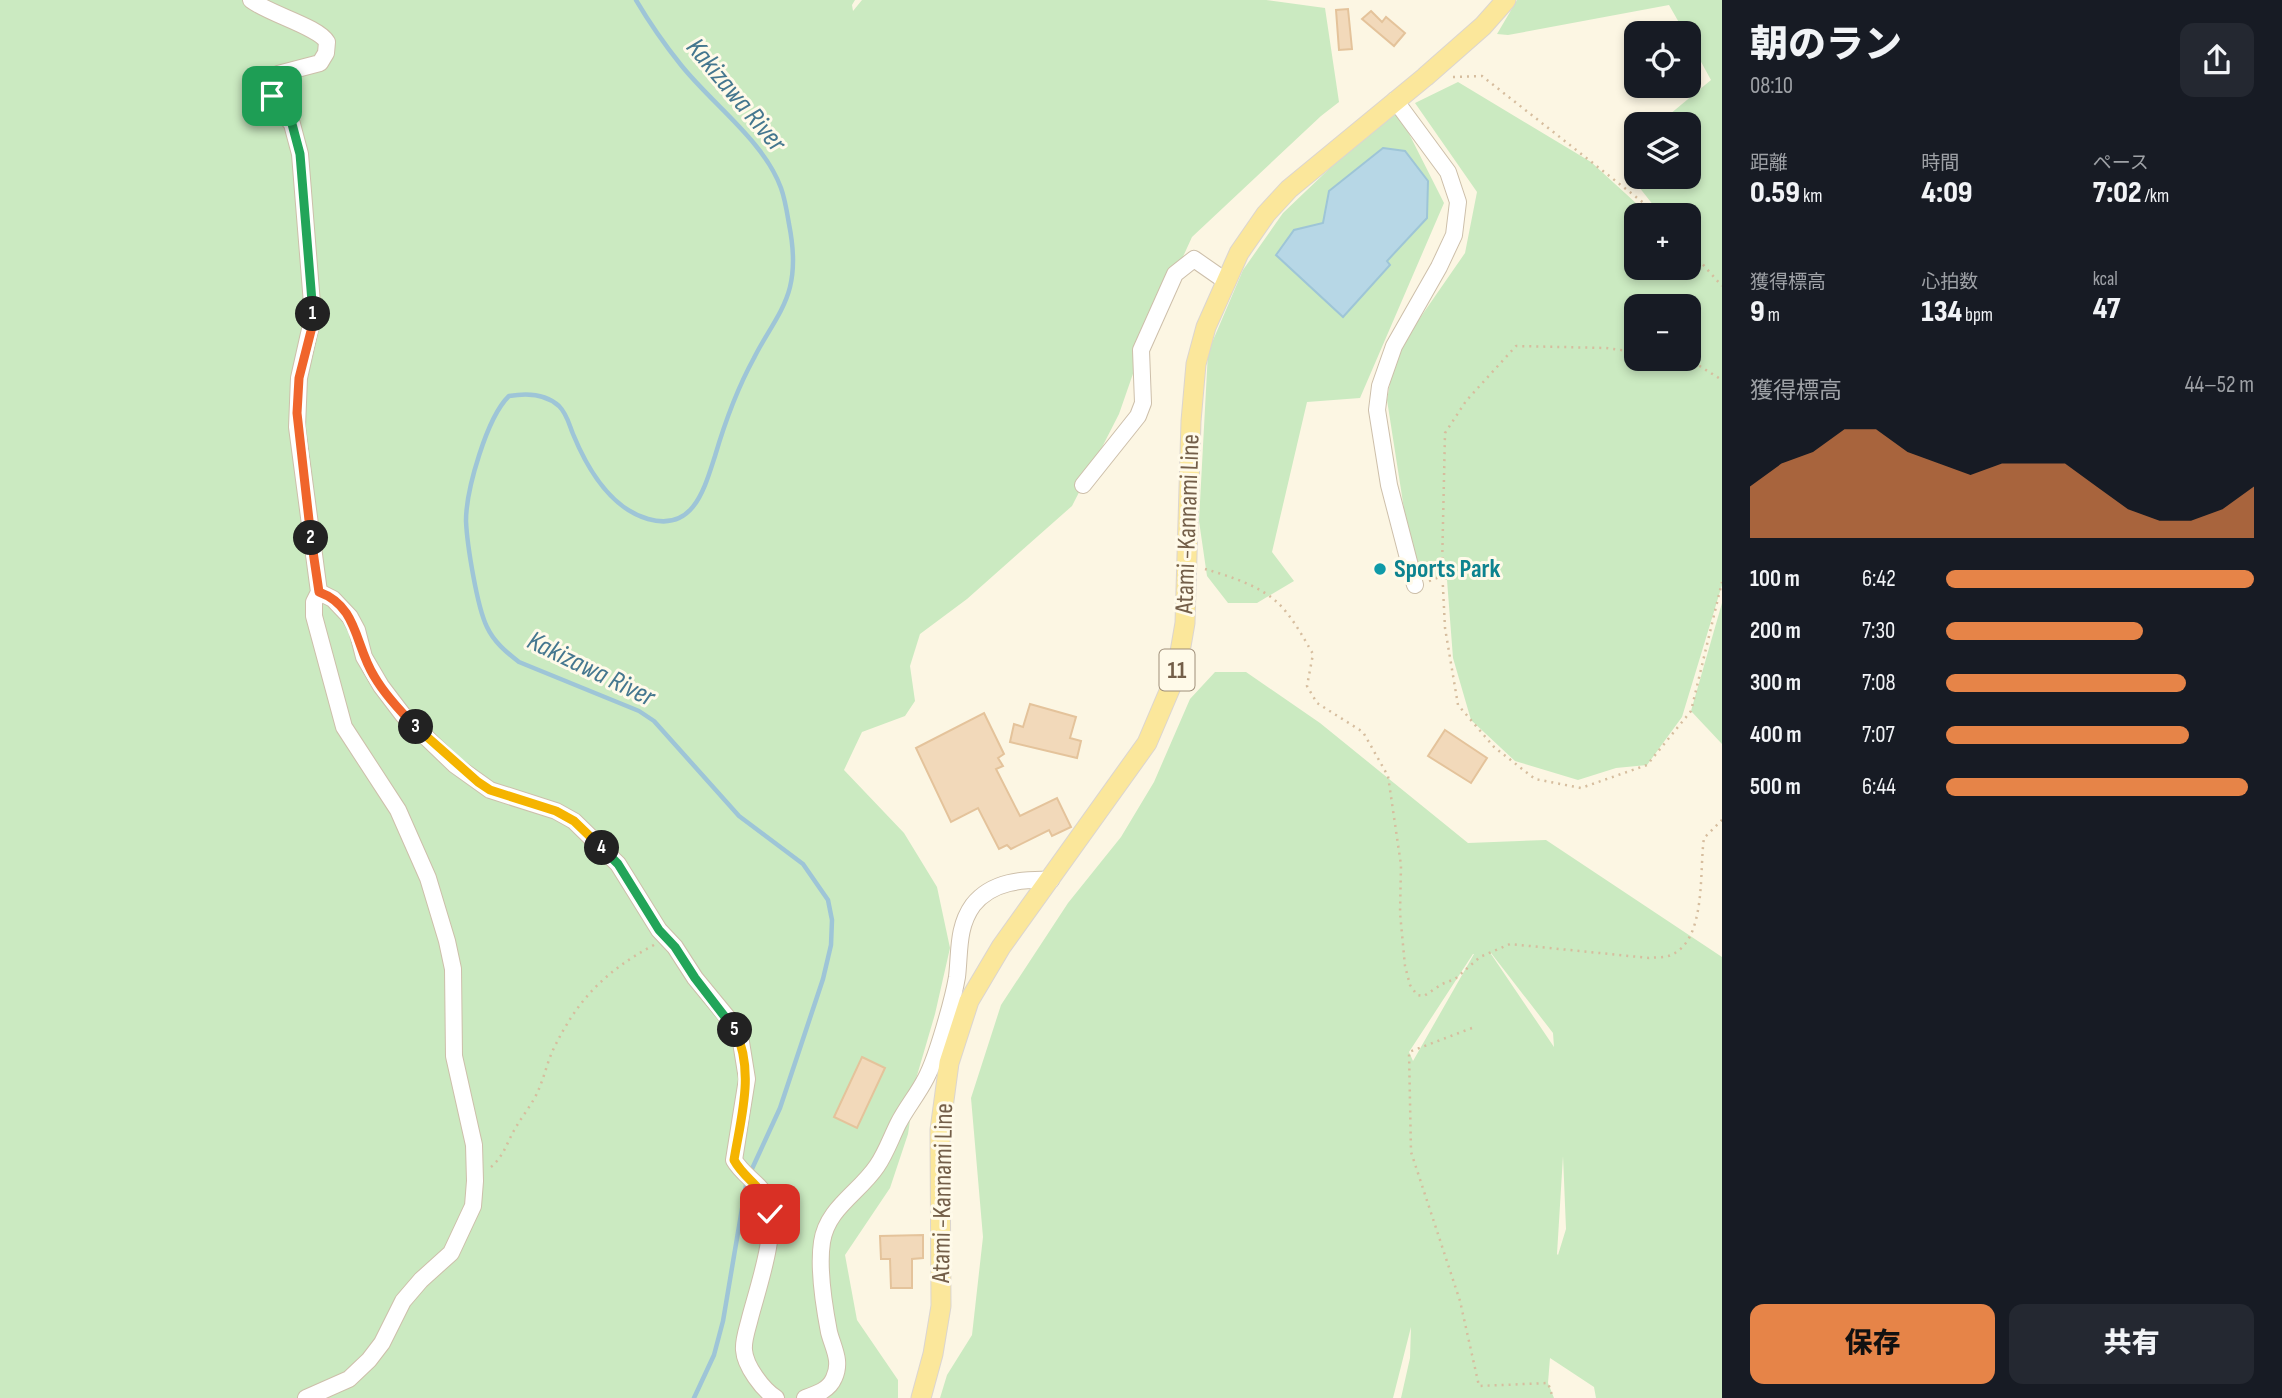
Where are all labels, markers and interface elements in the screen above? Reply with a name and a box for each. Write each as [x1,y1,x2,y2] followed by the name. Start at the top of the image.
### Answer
[1624,21,1701,371] map controls
[1624,21,1701,98] button: locate
[1750,23,1902,68] text: 朝のラン
[2180,23,2254,97] button: share
[679,32,794,159] water label: Kakizawa River
[242,66,302,126] pin
[1750,72,1793,100] text: 08:10
[253,77,291,115] icon: arrive
[1624,112,1701,189] button: layers
[1750,152,1788,175] text: 距離
[1921,152,1959,175] text: 時間
[2093,152,2149,175] text: ペース
[1750,175,1800,211] text: 0.59
[1921,175,1973,211] text: 4:09
[2093,175,2142,211] text: 7:02
[1800,185,1822,208] text: km
[2142,185,2169,208] text: /km
[1624,203,1701,280] button: +
[2093,268,2118,291] text: kcal
[1750,271,1826,294] text: 獲得標高
[1921,271,1978,294] text: 心拍数
[2093,291,2120,327] text: 47
[1624,294,1701,371] button: −
[1750,294,1765,330] text: 9
[1921,294,1962,330] text: 134
[296,296,330,332] pin: 1
[309,302,316,325] text: 1
[1765,304,1780,327] text: m
[1962,304,1993,327] text: bpm
[2185,371,2254,399] text: 44–52 m
[1750,377,1842,405] text: 獲得標高
[1169,434,1207,615] street label: Atami -Kannami Line
[294,520,328,556] pin: 2
[306,526,315,549] text: 2
[1394,554,1501,585] place label: Sports Park
[1372,561,1388,577] marker: Sports Park
[1750,565,1800,593] text: 100 m
[1862,565,1896,593] text: 6:42
[1750,617,1801,645] text: 200 m
[1862,617,1895,645] text: 7:30
[522,624,661,715] water label: Kakizawa River
[1160,650,1194,690] road number: 11
[1750,669,1801,697] text: 300 m
[1862,669,1896,697] text: 7:08
[398,710,434,744] pin: 3
[411,715,420,738] text: 3
[1750,721,1801,749] text: 400 m
[1862,721,1895,749] text: 7:07
[1750,773,1801,801] text: 500 m
[1862,773,1896,801] text: 6:44
[584,830,620,866] pin: 4
[597,836,606,859] text: 4
[718,1012,752,1048] pin: 5
[730,1018,739,1041] text: 5
[926,1103,960,1284] street label: Atami -Kannami Line
[740,1184,800,1244] pin
[751,1195,789,1233] icon: check
[1750,1304,1995,1384] button: 保存
[2009,1304,2254,1384] button: 共有

